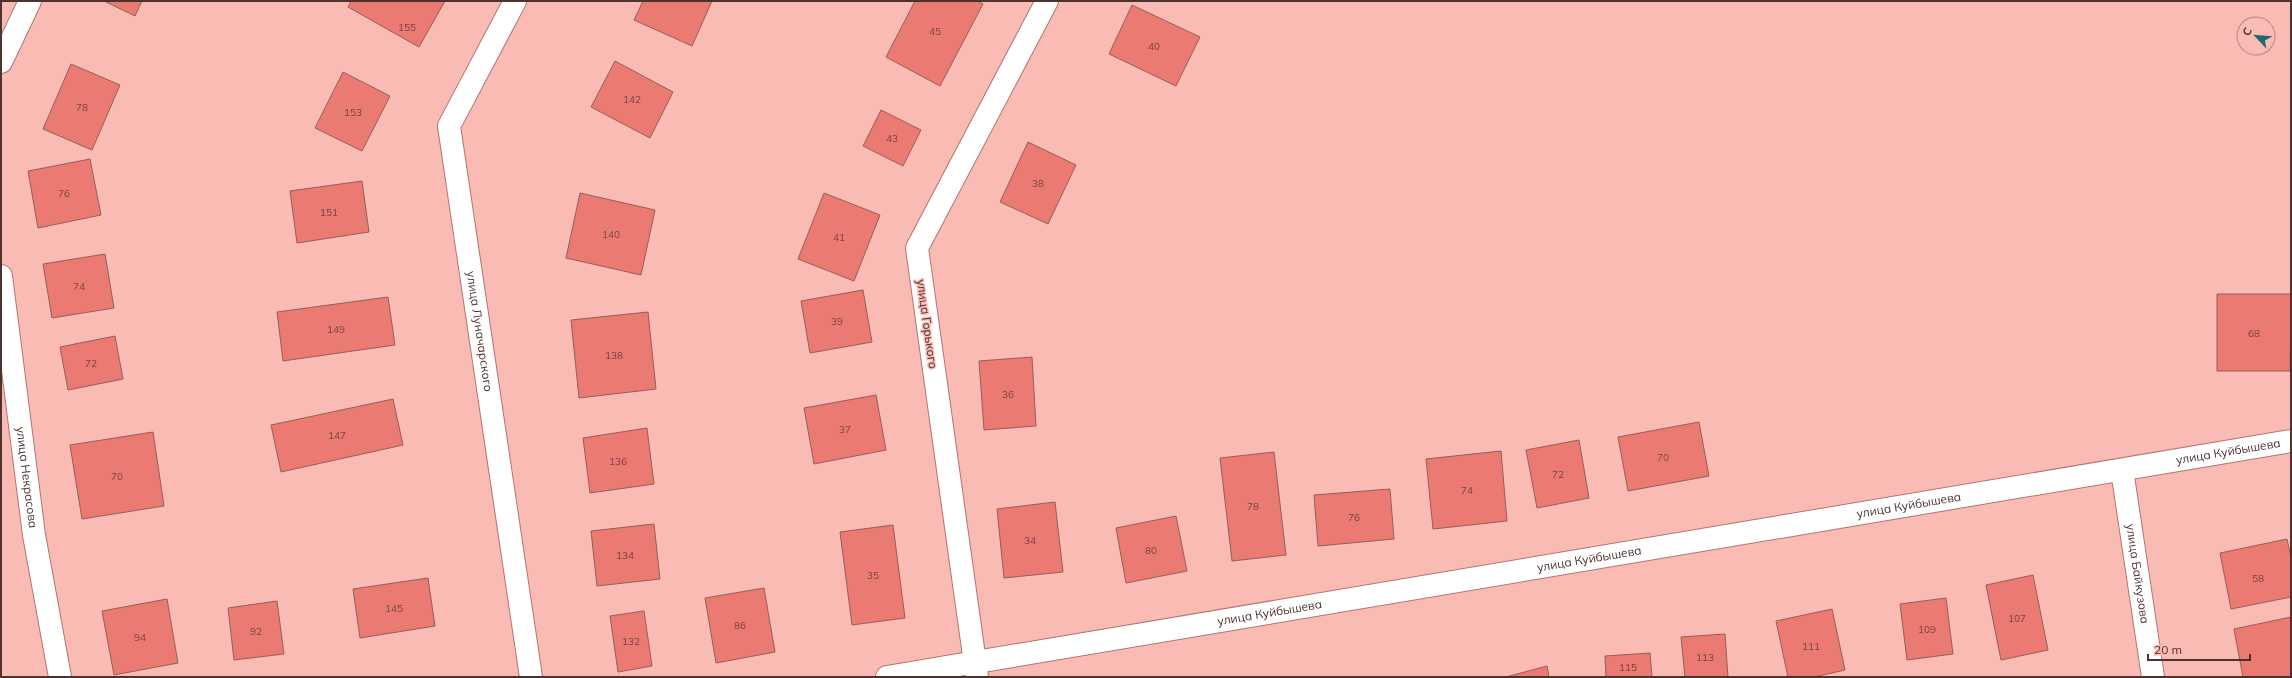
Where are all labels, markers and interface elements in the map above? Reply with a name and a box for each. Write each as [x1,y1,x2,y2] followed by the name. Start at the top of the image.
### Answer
[2236,16,2276,56] north arrow
[398,21,416,34] house number: 155
[929,25,941,38] house number: 45
[2239,25,2255,38] text: С
[1148,40,1160,53] house number: 40
[623,93,641,106] house number: 142
[76,101,88,114] house number: 78
[344,106,362,119] house number: 153
[886,132,898,145] house number: 43
[1032,177,1044,190] house number: 38
[58,187,70,200] house number: 76
[320,206,338,219] house number: 151
[602,228,620,241] house number: 140
[833,231,845,244] house number: 41
[464,270,496,393] street label: улица Луначарского
[914,278,941,370] street label: улица Горького
[73,280,85,293] house number: 74
[831,315,843,328] house number: 39
[327,323,345,336] house number: 149
[2248,327,2260,340] house number: 68
[605,349,623,362] house number: 138
[85,357,97,370] house number: 72
[1002,388,1014,401] house number: 36
[839,423,851,436] house number: 37
[13,426,41,529] street label: улица Некрасова
[328,429,346,442] house number: 147
[2175,435,2282,467] street label: улица Куйбышева
[1657,451,1669,464] house number: 70
[609,455,627,468] house number: 136
[1552,468,1564,481] house number: 72
[111,470,123,483] house number: 70
[1461,484,1473,497] house number: 74
[1855,489,1962,521] street label: улица Куйбышева
[1247,500,1259,513] house number: 78
[1348,511,1360,524] house number: 76
[2123,523,2153,625] street label: улица Байкузова
[1024,534,1036,547] house number: 34
[1536,542,1642,575] street label: улица Куйбышева
[1145,544,1157,557] house number: 80
[616,549,634,562] house number: 134
[867,569,879,582] house number: 35
[2252,572,2264,585] house number: 58
[1216,596,1323,628] street label: улица Куйбышева
[385,602,403,615] house number: 145
[2008,612,2026,625] house number: 107
[734,619,746,632] house number: 86
[1918,623,1936,636] house number: 109
[250,625,262,638] house number: 92
[134,631,146,644] house number: 94
[622,635,640,648] house number: 132
[2148,636,2250,662] scale bar
[1802,640,1820,653] house number: 111
[2154,642,2182,657] text: 20 m
[1696,651,1714,664] house number: 113
[1619,661,1637,674] house number: 115

